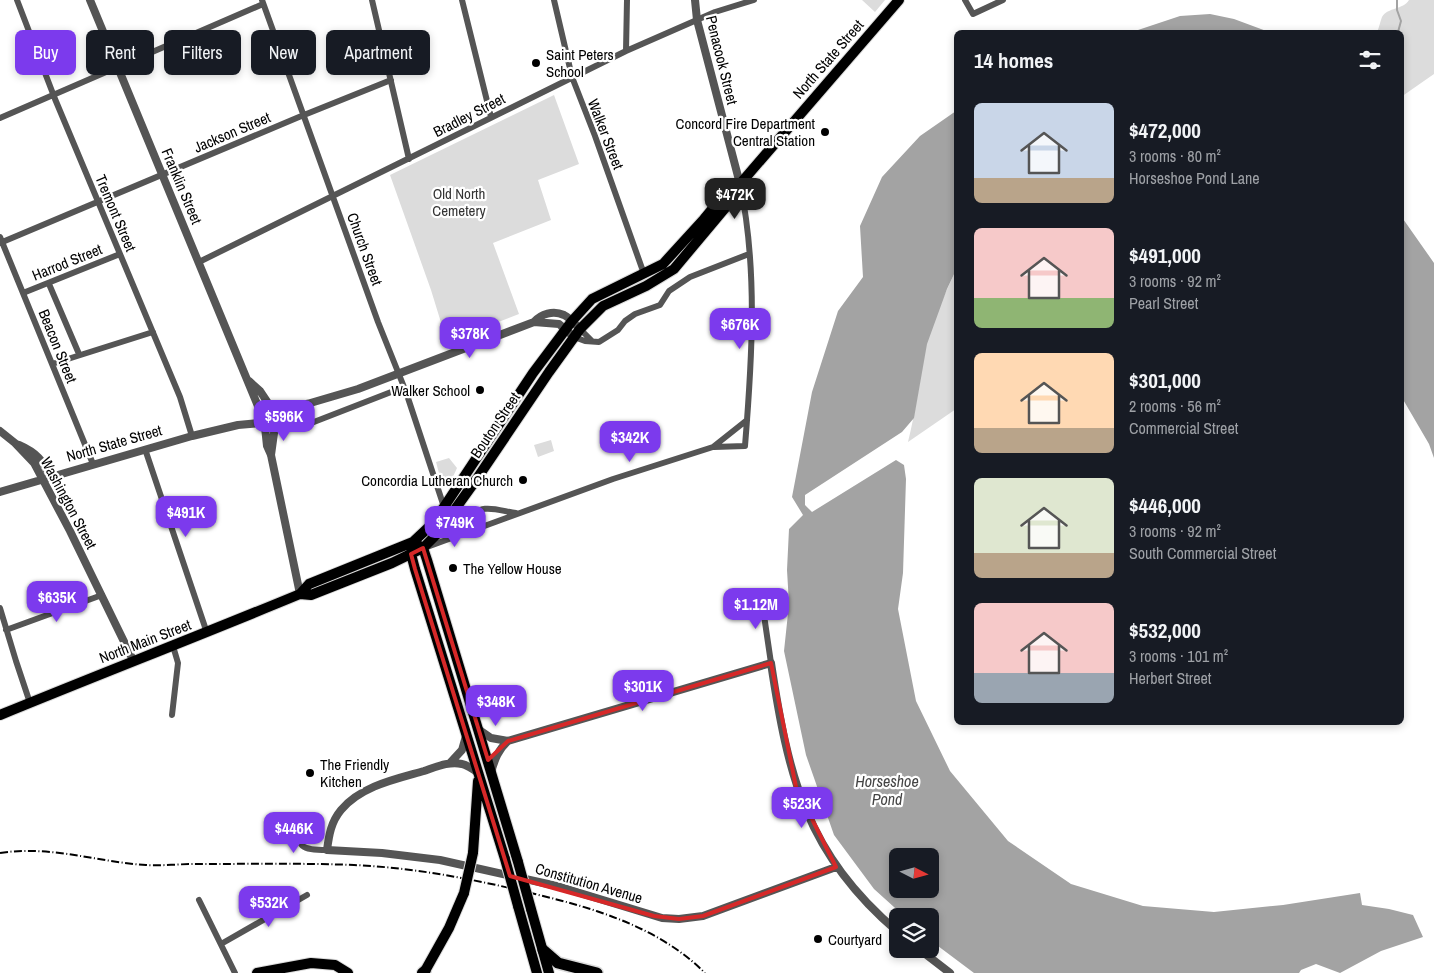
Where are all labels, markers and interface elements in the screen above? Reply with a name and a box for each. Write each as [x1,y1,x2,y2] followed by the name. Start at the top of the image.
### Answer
[701,13,743,107] street label: Penacook Street
[788,15,869,103] street label: North State Street
[15,30,76,75] chip: Buy
[86,30,154,75] chip: Rent
[164,30,241,75] chip: Filters
[251,30,316,75] chip: New
[326,30,430,75] chip: Apartment
[546,44,614,82] place label: Saint Peters School
[974,46,1053,75] text: 14 homes
[1356,46,1384,74] icon: filters
[530,57,542,69] marker: Saint Peters School
[430,88,509,142] street label: Bradley Street
[583,96,629,173] street label: Walker Street
[190,106,274,158] street label: Jackson Street
[676,113,816,151] place label: Concord Fire Department Central Station
[1129,116,1201,145] text: $472,000
[1014,123,1074,183] icon: home
[819,126,831,138] marker: Concord Fire Department Central Station
[157,145,208,228] street label: Franklin Street
[1129,145,1221,167] text: 3 rooms · 80 m²
[1129,167,1260,189] text: Horseshoe Pond Lane
[90,171,142,255] street label: Tremont Street
[700,178,770,220] pin: $472K
[432,183,487,221] park label: Old North Cemetery
[716,183,754,205] text: $472K
[342,210,388,289] street label: Church Street
[29,238,106,286] street label: Harrod Street
[1129,241,1201,270] text: $491,000
[1014,248,1074,308] icon: home
[1129,270,1221,292] text: 3 rooms · 92 m²
[1129,292,1198,314] text: Pearl Street
[34,306,83,387] street label: Beacon Street
[705,308,775,350] pin: $676K
[721,313,759,335] text: $676K
[435,316,505,359] pin: $378K
[451,322,489,344] text: $378K
[1129,366,1201,395] text: $301,000
[1014,373,1074,433] icon: home
[391,380,470,401] place label: Walker School
[474,384,486,396] marker: Walker School
[465,387,525,462] street label: Bouton Street
[1129,395,1221,417] text: 2 rooms · 56 m²
[249,400,319,442] pin: $596K
[265,405,303,427] text: $596K
[1129,417,1238,439] text: Commercial Street
[64,419,165,467] street label: North State Street
[595,420,665,463] pin: $342K
[611,426,649,448] text: $342K
[36,453,102,553] street label: Washington Street
[361,470,513,491] place label: Concordia Lutheran Church
[517,474,529,486] marker: Concordia Lutheran Church
[1129,491,1201,520] text: $446,000
[151,496,221,538] pin: $491K
[1014,498,1074,558] icon: home
[167,501,205,523] text: $491K
[420,506,490,548] pin: $749K
[436,511,474,533] text: $749K
[1129,520,1221,542] text: 3 rooms · 92 m²
[1129,542,1276,564] text: South Commercial Street
[463,558,562,579] place label: The Yellow House
[447,562,459,574] marker: The Yellow House
[22,580,92,623] pin: $635K
[38,586,76,608] text: $635K
[715,588,797,630] pin: $1.12M
[734,593,778,615] text: $1.12M
[96,614,195,668] street label: North Main Street
[1129,616,1201,645] text: $532,000
[1014,623,1074,683] icon: home
[1129,645,1228,667] text: 3 rooms · 101 m²
[1129,667,1211,689] text: Herbert Street
[608,670,678,712] pin: $301K
[624,675,662,697] text: $301K
[461,684,531,727] pin: $348K
[477,690,515,712] text: $348K
[320,754,390,792] place label: The Friendly Kitchen
[304,767,316,779] marker: The Friendly Kitchen
[855,770,919,810] water label: Horseshoe Pond
[767,786,837,829] pin: $523K
[783,792,821,814] text: $523K
[259,812,329,854] pin: $446K
[275,817,313,839] text: $446K
[889,848,939,898] north arrow
[889,848,939,958] map controls
[533,858,645,908] street label: Constitution Avenue
[234,886,304,928] pin: $532K
[250,891,288,913] text: $532K
[889,908,939,958] button: layers
[828,929,882,950] place label: Courtyard
[812,933,824,945] marker: Courtyard

